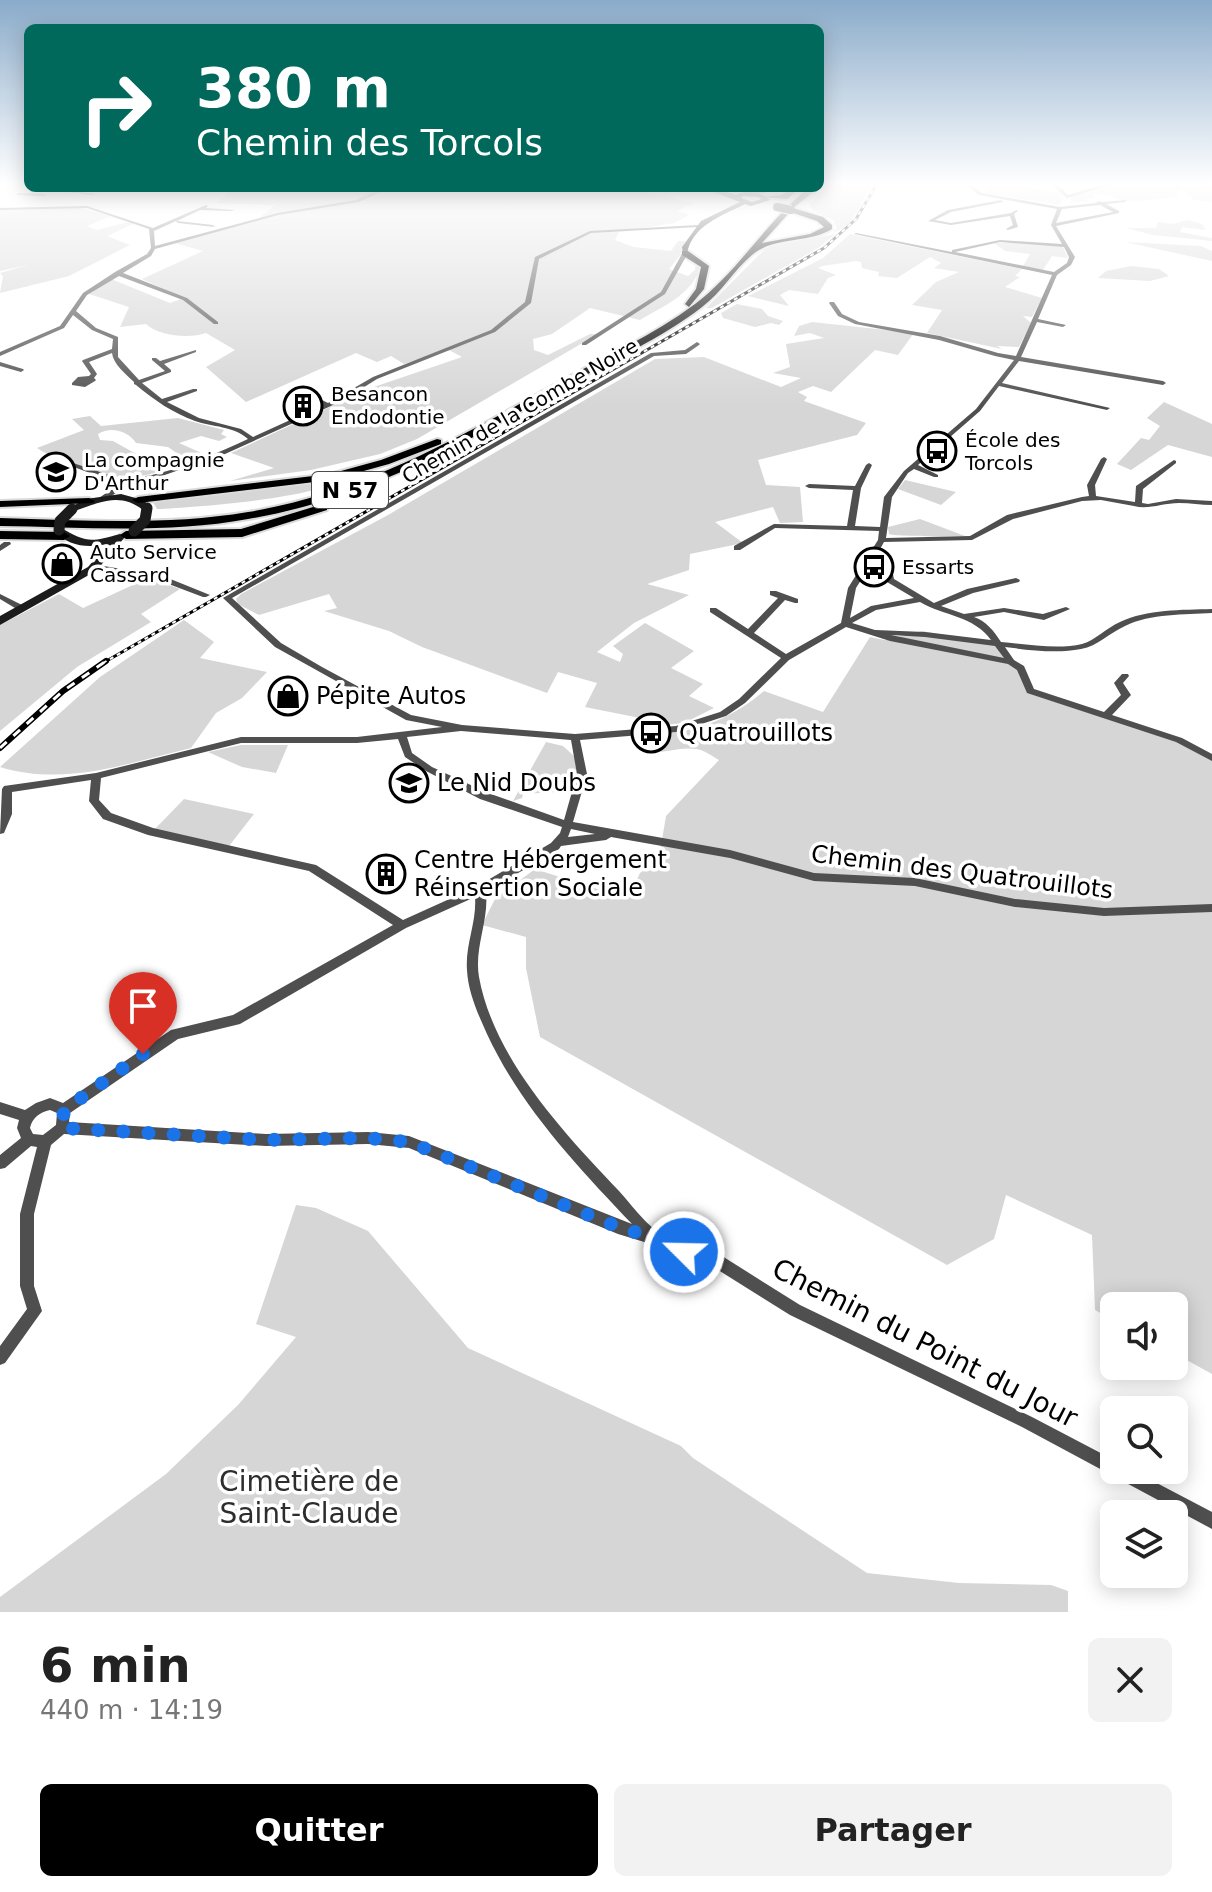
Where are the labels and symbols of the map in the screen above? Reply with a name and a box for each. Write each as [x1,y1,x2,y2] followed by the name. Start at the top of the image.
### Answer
[398,333,642,489] street label: Chemin de la Combe Noire
[331,382,445,429] place label: Besancon Endodontie
[282,385,324,427] building icon: Besancon Endodontie
[964,428,1061,475] place label: École des Torcols
[916,430,958,472] bus stop icon: École des Torcols
[84,448,225,495] place label: La compagnie D'Arthur
[35,451,77,493] school or university icon: La compagnie D'Arthur
[312,472,388,508] road number: N 57
[90,540,217,587] place label: Auto Service Cassard
[41,543,83,585] shop icon: Auto Service Cassard
[853,546,895,588] bus stop icon: Essarts
[902,555,974,579] place label: Essarts
[267,675,309,717] shop icon: Pépite Autos
[316,682,466,710] place label: Pépite Autos
[630,712,672,754] bus stop icon: Quatrouillots
[679,719,833,747] place label: Quatrouillots
[388,762,430,804] school or university icon: Le Nid Doubs
[437,769,596,797] place label: Le Nid Doubs
[810,840,1114,904] street label: Chemin des Quatrouillots
[414,846,667,902] place label: Centre Hébergement Réinsertion Sociale
[365,853,407,895] building icon: Centre Hébergement Réinsertion Sociale
[109,972,177,1054] pin
[642,1210,726,1294] position arrow
[767,1252,1084,1435] street label: Chemin du Point du Jour
[219,1465,399,1530] park label: Cimetière de Saint-Claude

